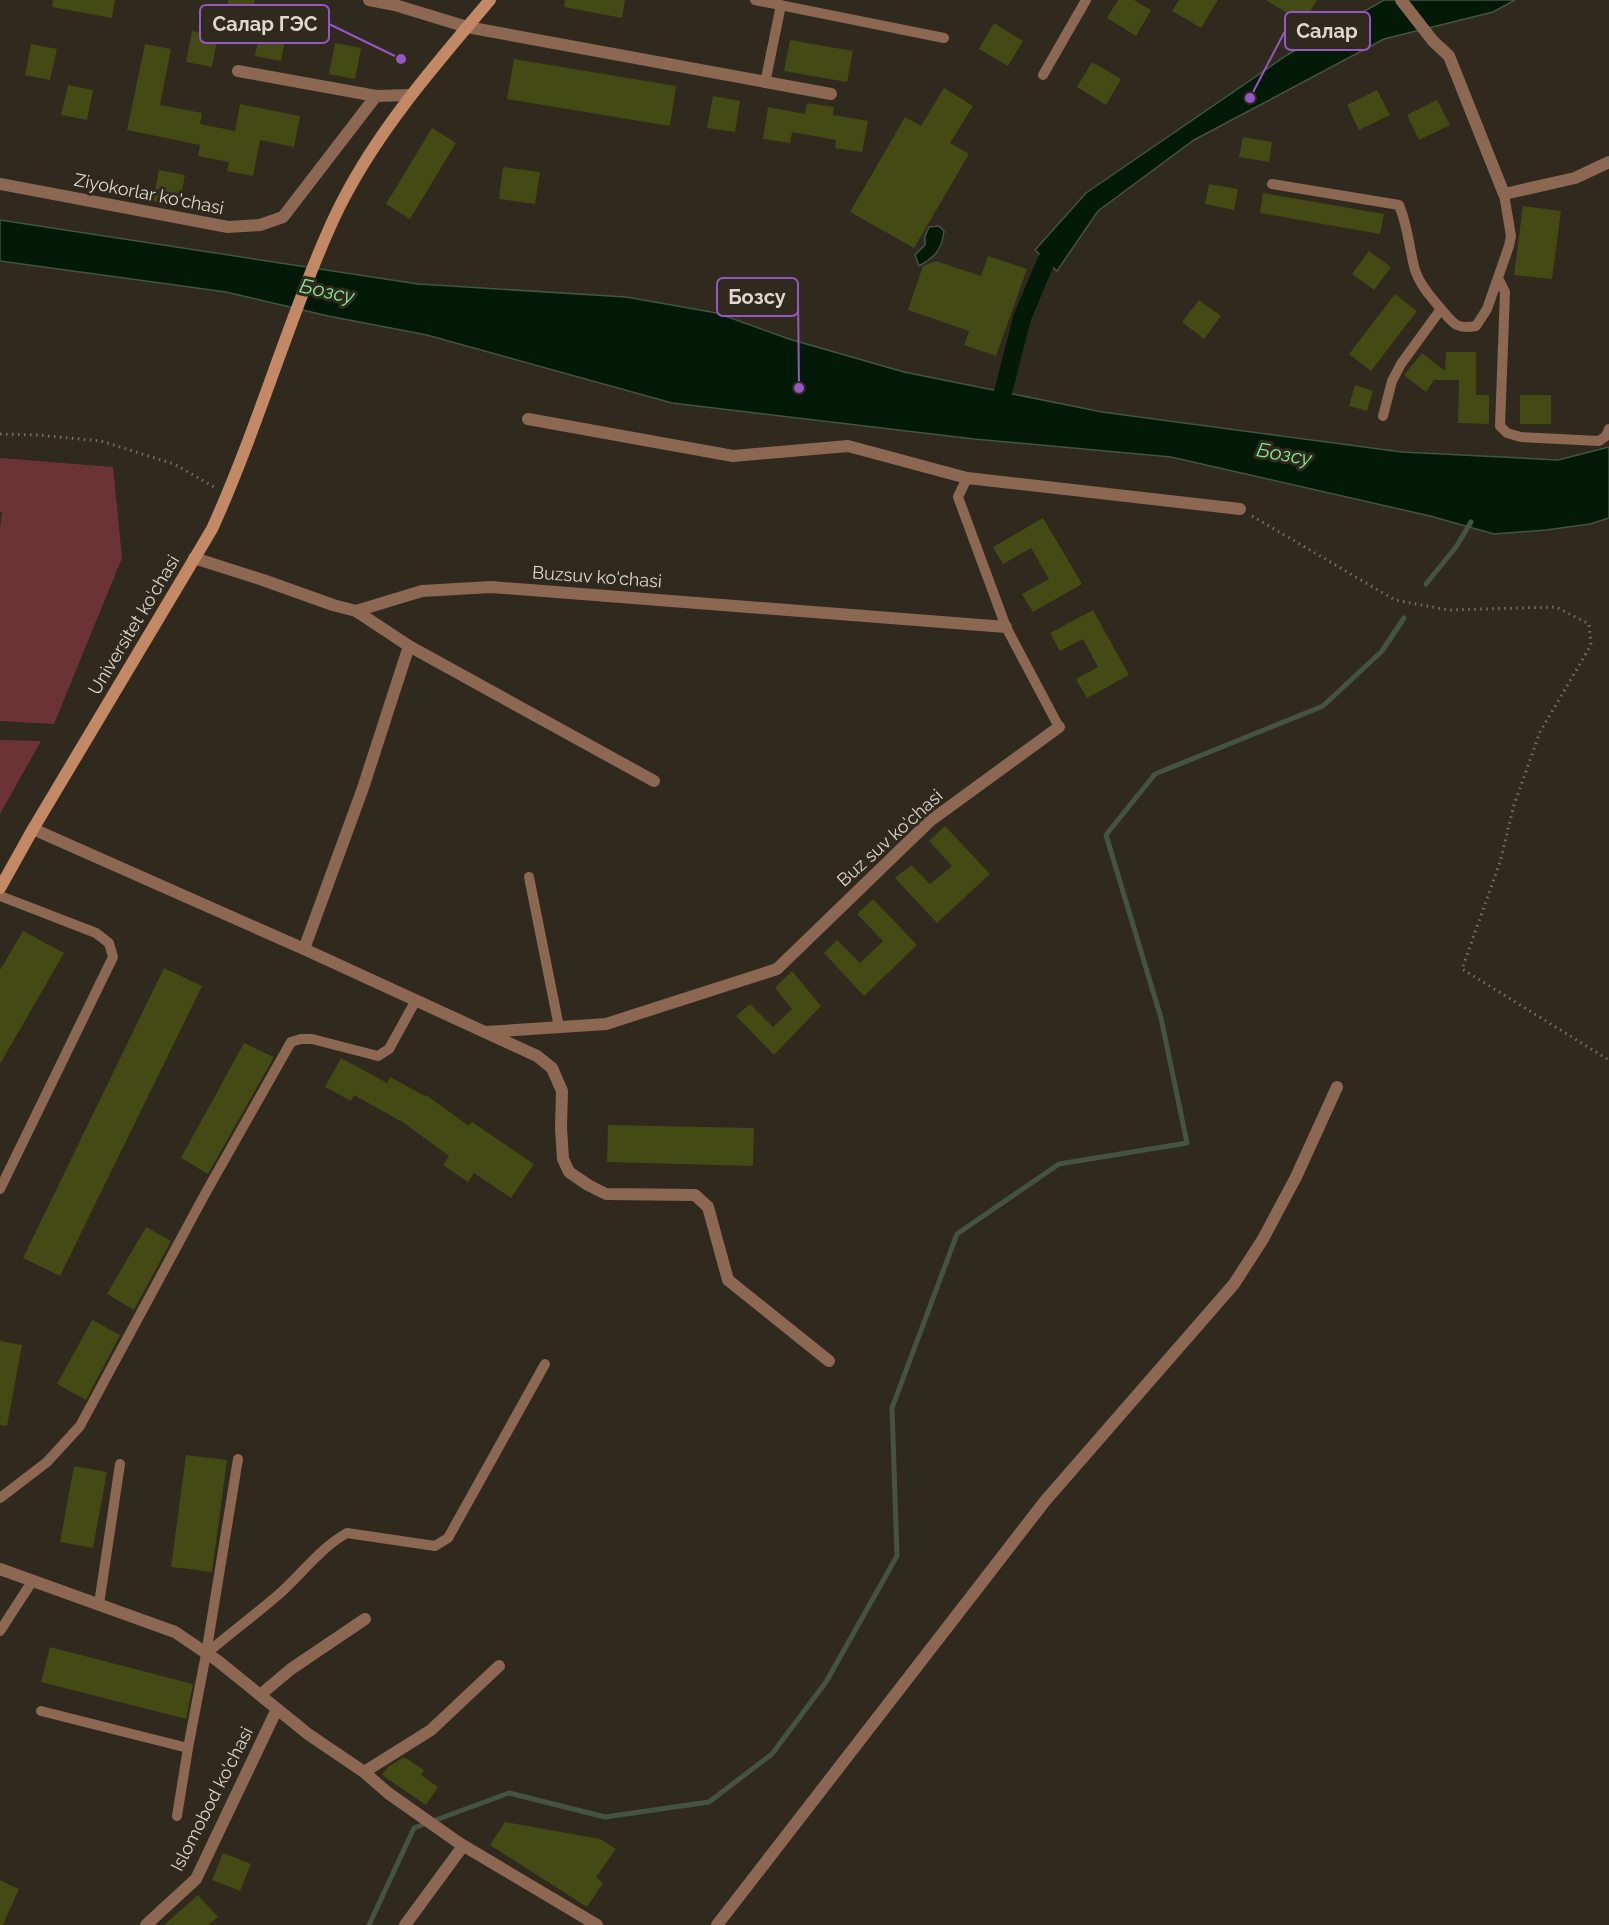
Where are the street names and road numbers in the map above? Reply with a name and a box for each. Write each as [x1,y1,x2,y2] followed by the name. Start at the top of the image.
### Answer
[73,169,226,218] street label: Ziyokorlar ko'chasi
[84,551,183,698] street label: Universitet ko'chasi
[532,561,663,592] street label: Buzsuv ko'chasi
[833,785,947,890] street label: Buz suv ko'chasi
[166,1723,257,1874] street label: Islomobod ko'chasi

